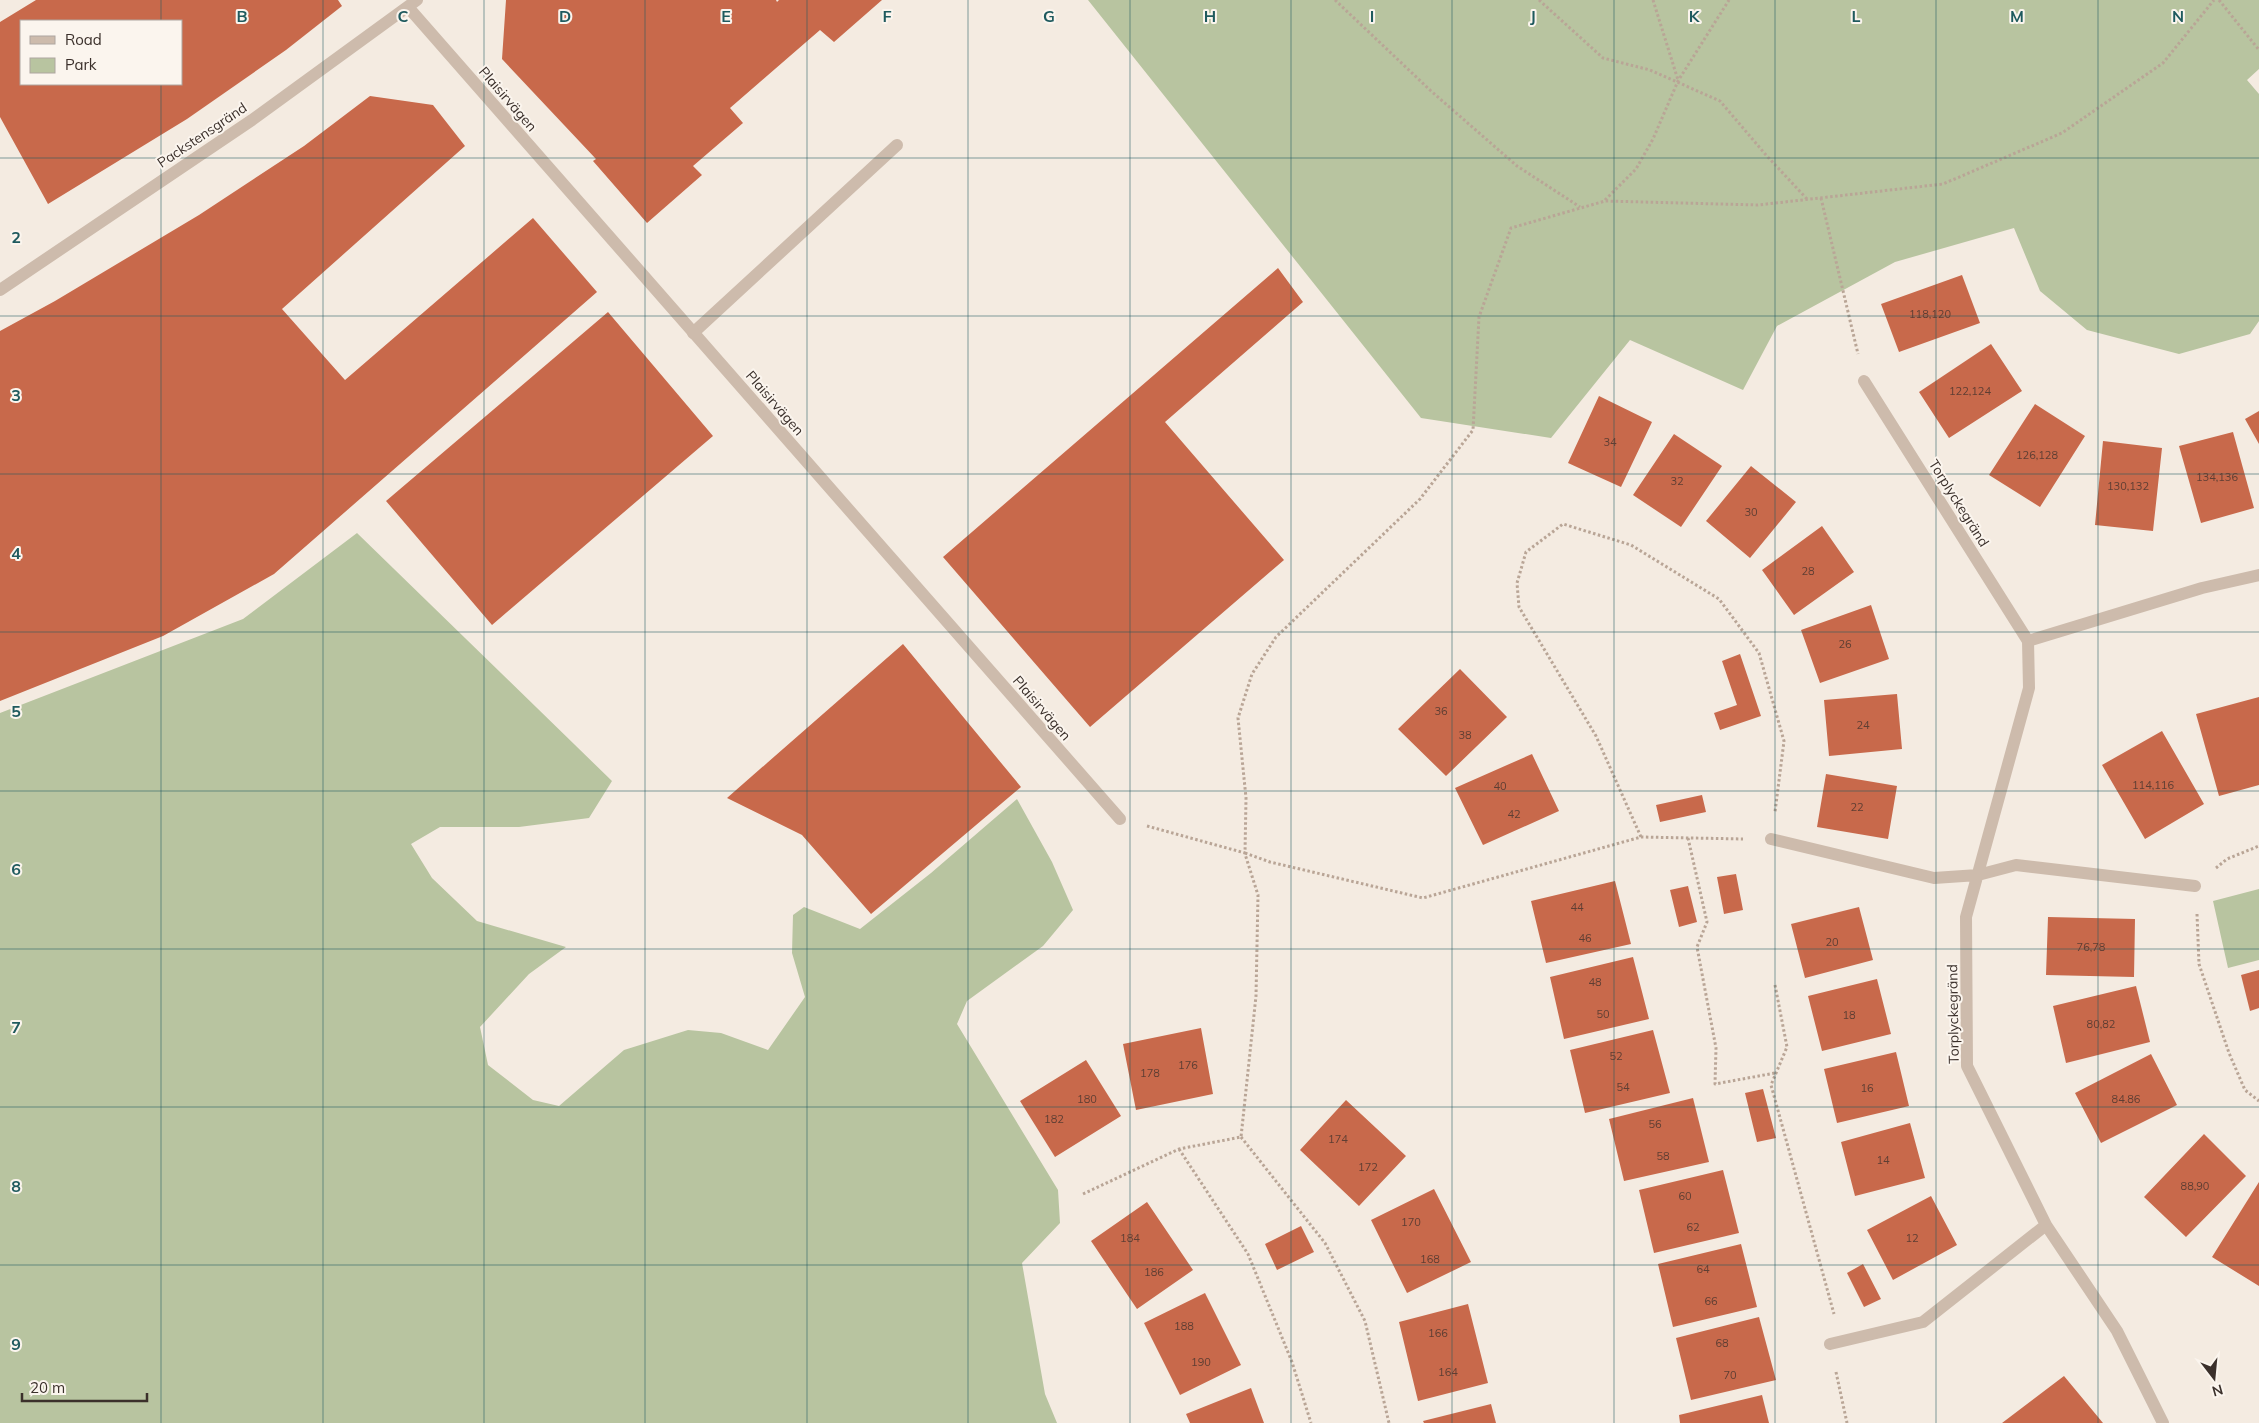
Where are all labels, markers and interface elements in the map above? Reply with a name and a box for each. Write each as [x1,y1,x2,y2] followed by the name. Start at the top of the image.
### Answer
[236,6,248,26] text: B
[398,6,409,26] text: C
[559,6,571,26] text: D
[721,6,731,26] text: E
[882,6,892,26] text: F
[1043,6,1055,26] text: G
[1204,6,1216,26] text: H
[1370,6,1374,26] text: I
[1530,6,1536,26] text: J
[1689,6,1701,26] text: K
[1852,6,1861,26] text: L
[2010,6,2024,26] text: M
[2172,6,2184,26] text: N
[20,20,182,85] legend
[65,30,102,49] text: Road
[65,55,97,74] text: Park
[475,63,541,135] street label: Plaisirvägen
[154,98,250,172] street label: Packstensgränd
[11,227,21,247] text: 2
[1909,307,1951,321] house number: 118,120
[742,367,808,439] street label: Plaisirvägen
[1949,384,1991,398] house number: 122,124
[11,385,21,405] text: 3
[1603,435,1617,449] house number: 34
[2016,448,2058,462] house number: 126,128
[1925,456,1993,550] street label: Torplyckegränd
[2196,470,2238,484] house number: 134,136
[1670,474,1684,488] house number: 32
[2107,479,2149,493] house number: 130,132
[1744,505,1758,519] house number: 30
[11,543,21,563] text: 4
[1801,564,1815,578] house number: 28
[1838,637,1852,651] house number: 26
[1009,672,1075,744] street label: Plaisirvägen
[11,701,21,721] text: 5
[1434,704,1448,718] house number: 36
[1856,718,1870,732] house number: 24
[1458,728,1472,742] house number: 38
[2132,778,2174,792] house number: 114,116
[1493,779,1507,793] house number: 40
[1850,800,1864,814] house number: 22
[1507,807,1521,821] house number: 42
[11,859,21,879] text: 6
[1570,900,1584,914] house number: 44
[1578,931,1592,945] house number: 46
[1825,935,1839,949] house number: 20
[2077,940,2106,954] house number: 76,78
[1943,964,1963,1064] street label: Torplyckegränd
[1588,975,1602,989] house number: 48
[1596,1007,1610,1021] house number: 50
[1842,1008,1856,1022] house number: 18
[11,1017,21,1037] text: 7
[2087,1017,2116,1031] house number: 80,82
[1609,1049,1623,1063] house number: 52
[1178,1058,1198,1072] house number: 176
[1140,1066,1160,1080] house number: 178
[1616,1080,1630,1094] house number: 54
[1860,1081,1874,1095] house number: 16
[1077,1092,1097,1106] house number: 180
[2112,1092,2141,1106] house number: 84.86
[1044,1112,1064,1126] house number: 182
[1648,1117,1662,1131] house number: 56
[1328,1132,1348,1146] house number: 174
[1656,1149,1670,1163] house number: 58
[1876,1153,1890,1167] house number: 14
[1358,1160,1378,1174] house number: 172
[11,1176,21,1196] text: 8
[2181,1179,2210,1193] house number: 88,90
[1678,1189,1692,1203] house number: 60
[1401,1215,1421,1229] house number: 170
[1686,1220,1700,1234] house number: 62
[1120,1231,1140,1245] house number: 184
[1905,1231,1919,1245] house number: 12
[1420,1252,1440,1266] house number: 168
[1696,1262,1710,1276] house number: 64
[1144,1265,1164,1279] house number: 186
[1704,1294,1718,1308] house number: 66
[1174,1319,1194,1333] house number: 188
[1428,1326,1448,1340] house number: 166
[11,1334,21,1354] text: 9
[1715,1336,1729,1350] house number: 68
[2189,1353,2239,1403] north arrow
[1191,1355,1211,1369] house number: 190
[1438,1365,1458,1379] house number: 164
[1723,1368,1737,1382] house number: 70
[22,1370,148,1402] scale bar
[30,1378,65,1397] text: 20 m
[2210,1380,2225,1401] text: N

